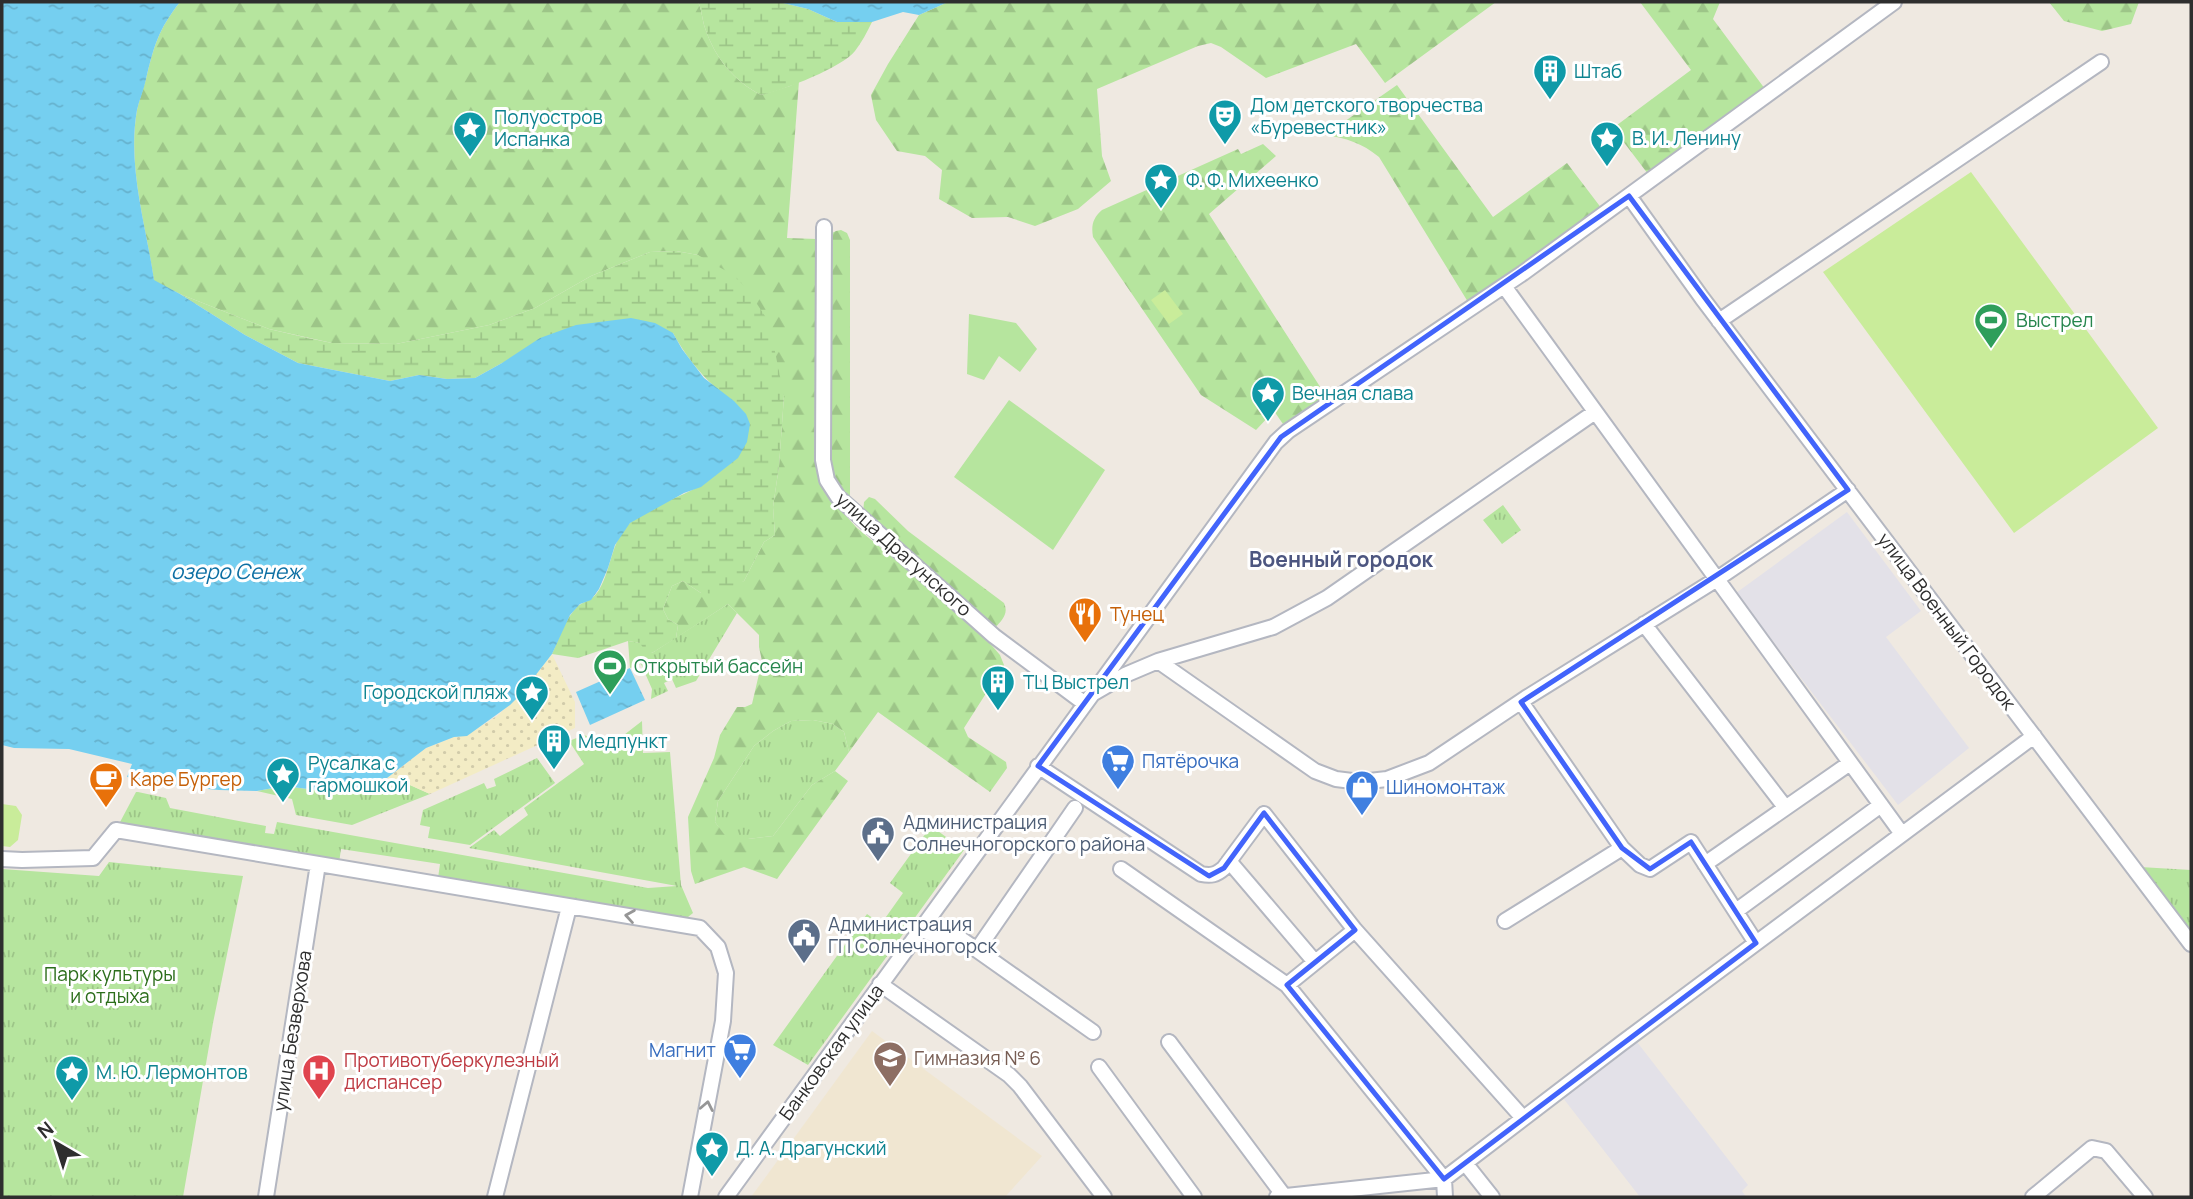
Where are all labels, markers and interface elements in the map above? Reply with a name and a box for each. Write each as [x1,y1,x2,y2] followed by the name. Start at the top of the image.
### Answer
[1531,52,1569,101] building icon: Штаб
[1574,58,1622,84] place label: Штаб
[1250,92,1483,140] place label: Дом детского творчества «Буревестник»
[1206,97,1244,146] theatre icon: Дом детского творчества «Буревестник»
[494,104,603,152] place label: Полуостров Испанка
[451,109,489,158] place icon: Полуостров Испанка
[1588,119,1626,168] place icon: В. И. Ленину
[1632,125,1741,151] place label: В. И. Ленину
[1142,161,1180,210] place icon: Ф. Ф. Михеенко
[1186,167,1319,193] place label: Ф. Ф. Михеенко
[1972,301,2010,350] sports icon: Выстрел
[2016,307,2094,333] place label: Выстрел
[1249,374,1287,423] place icon: Вечная слава
[1292,380,1414,406] place label: Вечная слава
[831,486,977,622] street label: улица Драгунского
[1872,527,2023,715] street label: улица Военный Городок
[1249,545,1434,573] district label: Военный городок
[171,557,305,585] water label: озеро Сенеж
[1066,595,1104,644] restaurant icon: Тунец
[1110,601,1164,627] place label: Тунец
[591,647,629,696] sports icon: Открытый бассейн
[634,653,803,679] place label: Открытый бассейн
[979,663,1017,712] building icon: ТЦ Выстрел
[1023,669,1129,695] place label: ТЦ Выстрел
[513,673,551,722] place icon: Городской пляж
[363,679,509,705] place label: Городской пляж
[535,722,573,771] building icon: Медпункт
[578,728,668,754] place label: Медпункт
[1099,742,1137,791] supermarket icon: Пятёрочка
[1142,748,1239,774] place label: Пятёрочка
[308,750,408,798] place label: Русалка с гармошкой
[264,755,302,804] place icon: Русалка с гармошкой
[87,760,125,809] cafe icon: Каре Бургер
[130,766,242,792] place label: Каре Бургер
[1343,768,1381,817] shop icon: Шиномонтаж
[1386,774,1506,800] place label: Шиномонтаж
[903,809,1145,857] place label: Администрация Солнечногорского района
[859,814,897,863] public building icon: Администрация Солнечногорского района
[624,909,636,924] one-way arrow
[828,911,998,959] place label: Администрация ГП Солнечногорск
[785,916,823,965] public building icon: Администрация ГП Солнечногорск
[266,948,318,1114] street label: улица Безверхова
[44,961,176,1009] park label: Парк культуры и отдыха
[773,979,889,1125] street label: Банковская улица
[721,1031,759,1080] supermarket icon: Магнит
[649,1037,716,1063] place label: Магнит
[871,1039,909,1088] school or university icon: Гимназия № 6
[914,1045,1041,1071] place label: Гимназия № 6
[344,1047,559,1095] place label: Противотуберкулезный диспансер
[300,1052,338,1101] hospital icon: Противотуберкулезный диспансер
[53,1053,91,1102] place icon: М. Ю. Лермонтов
[96,1059,248,1085] place label: М. Ю. Лермонтов
[699,1100,714,1112] one-way arrow
[21,1108,91,1178] north arrow
[32,1115,59,1144] text: N
[693,1129,731,1178] place icon: Д. А. Драгунский
[736,1135,887,1161] place label: Д. А. Драгунский

